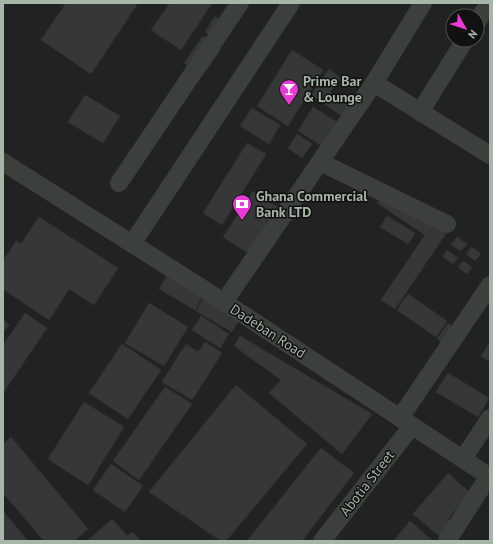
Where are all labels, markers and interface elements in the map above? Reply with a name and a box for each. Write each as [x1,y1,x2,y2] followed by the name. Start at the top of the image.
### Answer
[445,8,485,48] north arrow
[465,27,480,42] text: N
[303,72,362,106] place label: Prime Bar & Lounge
[278,78,300,106] bar icon: Prime Bar & Lounge
[256,187,368,221] place label: Ghana Commercial Bank LTD
[231,193,253,221] bank icon: Ghana Commercial Bank LTD
[227,300,309,362] street label: Dadeban Road
[336,446,398,519] street label: Abotia Street

